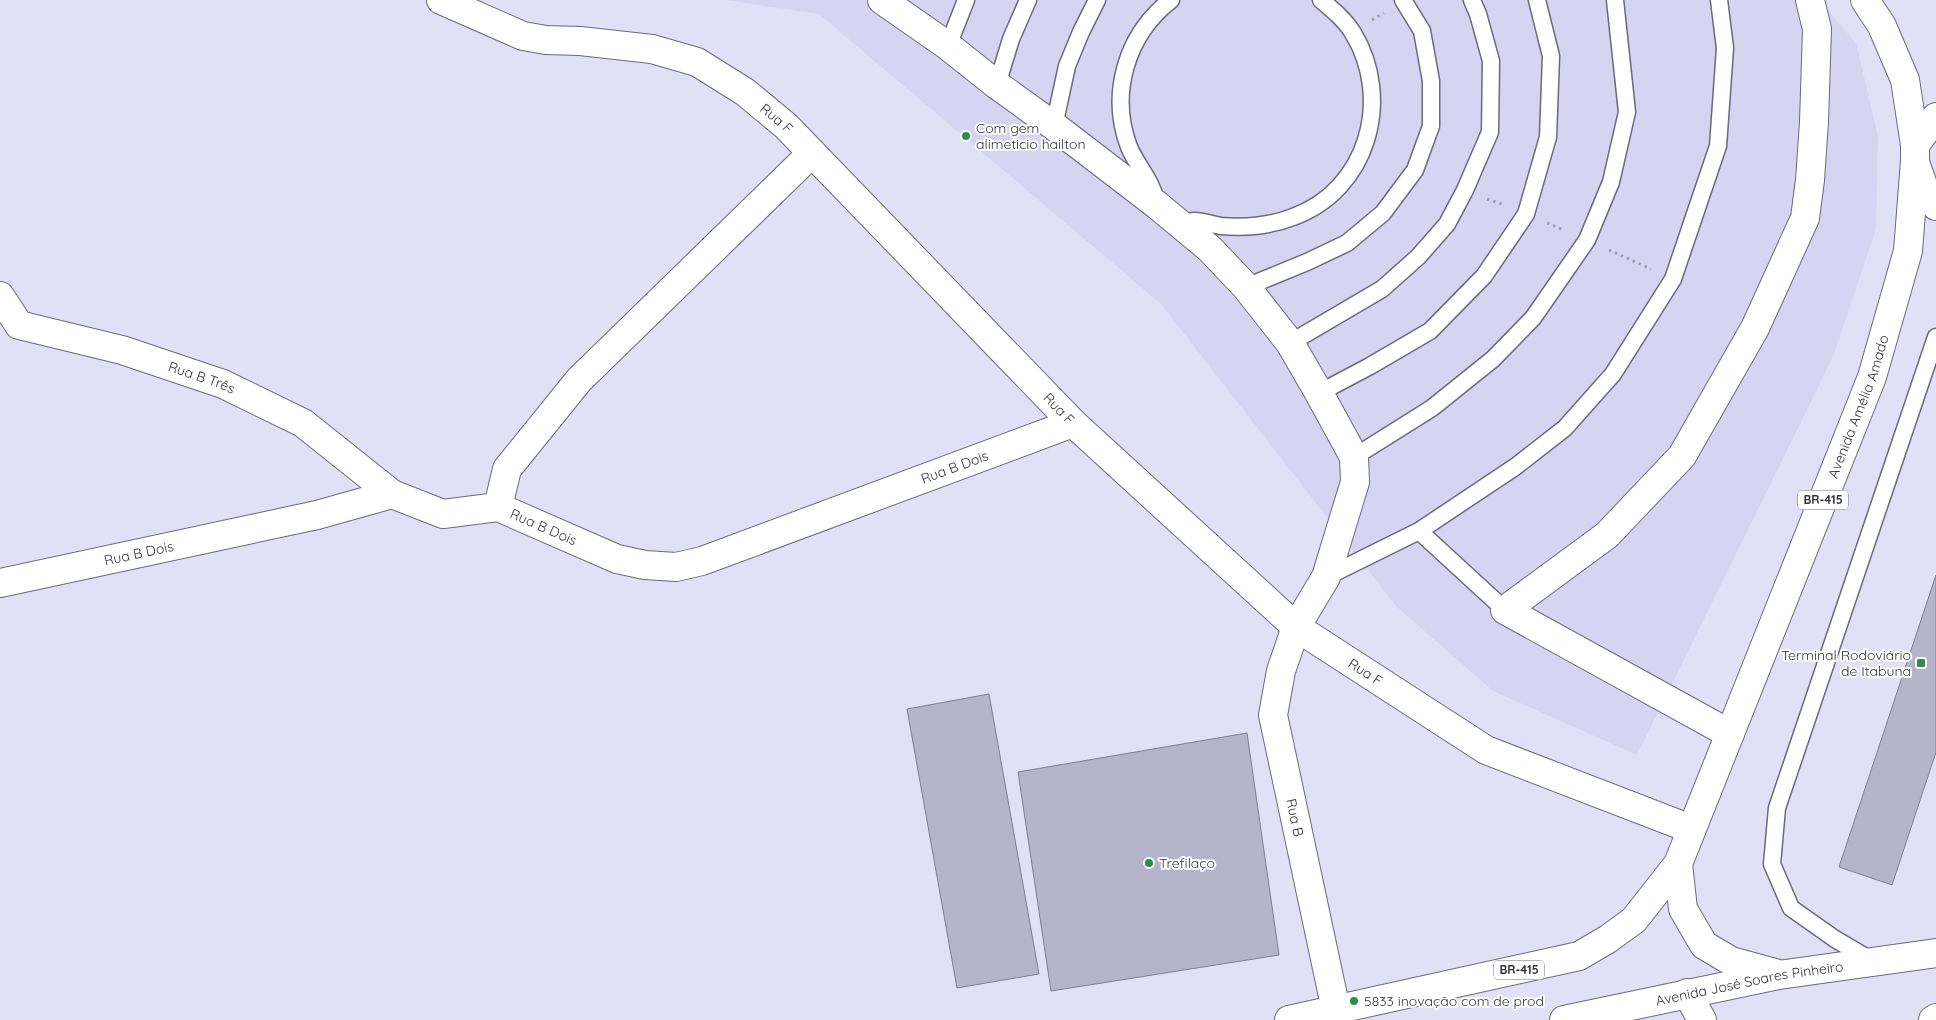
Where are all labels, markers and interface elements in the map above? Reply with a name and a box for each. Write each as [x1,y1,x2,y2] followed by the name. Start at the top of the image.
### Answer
[757,99,797,137] street label: Rua F
[976,119,1085,153] place label: Com gem alimeticio hailton
[960,130,972,142] marker: Com gem alimeticio hailton
[1824,333,1893,481] street label: Avenida Amélia Amado
[166,357,238,398] street label: Rua B Três
[1040,389,1079,428] street label: Rua F
[918,446,991,488] street label: Rua B Dois
[1798,490,1848,510] road number: BR-415
[508,504,580,549] street label: Rua B Dois
[102,537,175,569] street label: Rua B Dois
[1781,646,1911,680] place label: Terminal Rodoviário de Itabuna
[1345,654,1386,690] street label: Rua F
[1915,657,1927,669] marker: Terminal Rodoviário de Itabuna
[1282,797,1308,838] street label: Rua B
[1159,854,1215,872] place label: Trefilaço
[1143,857,1155,869] marker: Trefilaço
[1654,957,1844,1010] street label: Avenida José Soares Pinheiro
[1494,960,1544,980] road number: BR-415
[1364,992,1544,1010] place label: 5833 inovação com de prod
[1348,995,1360,1007] marker: 5833 inovação com de prod

